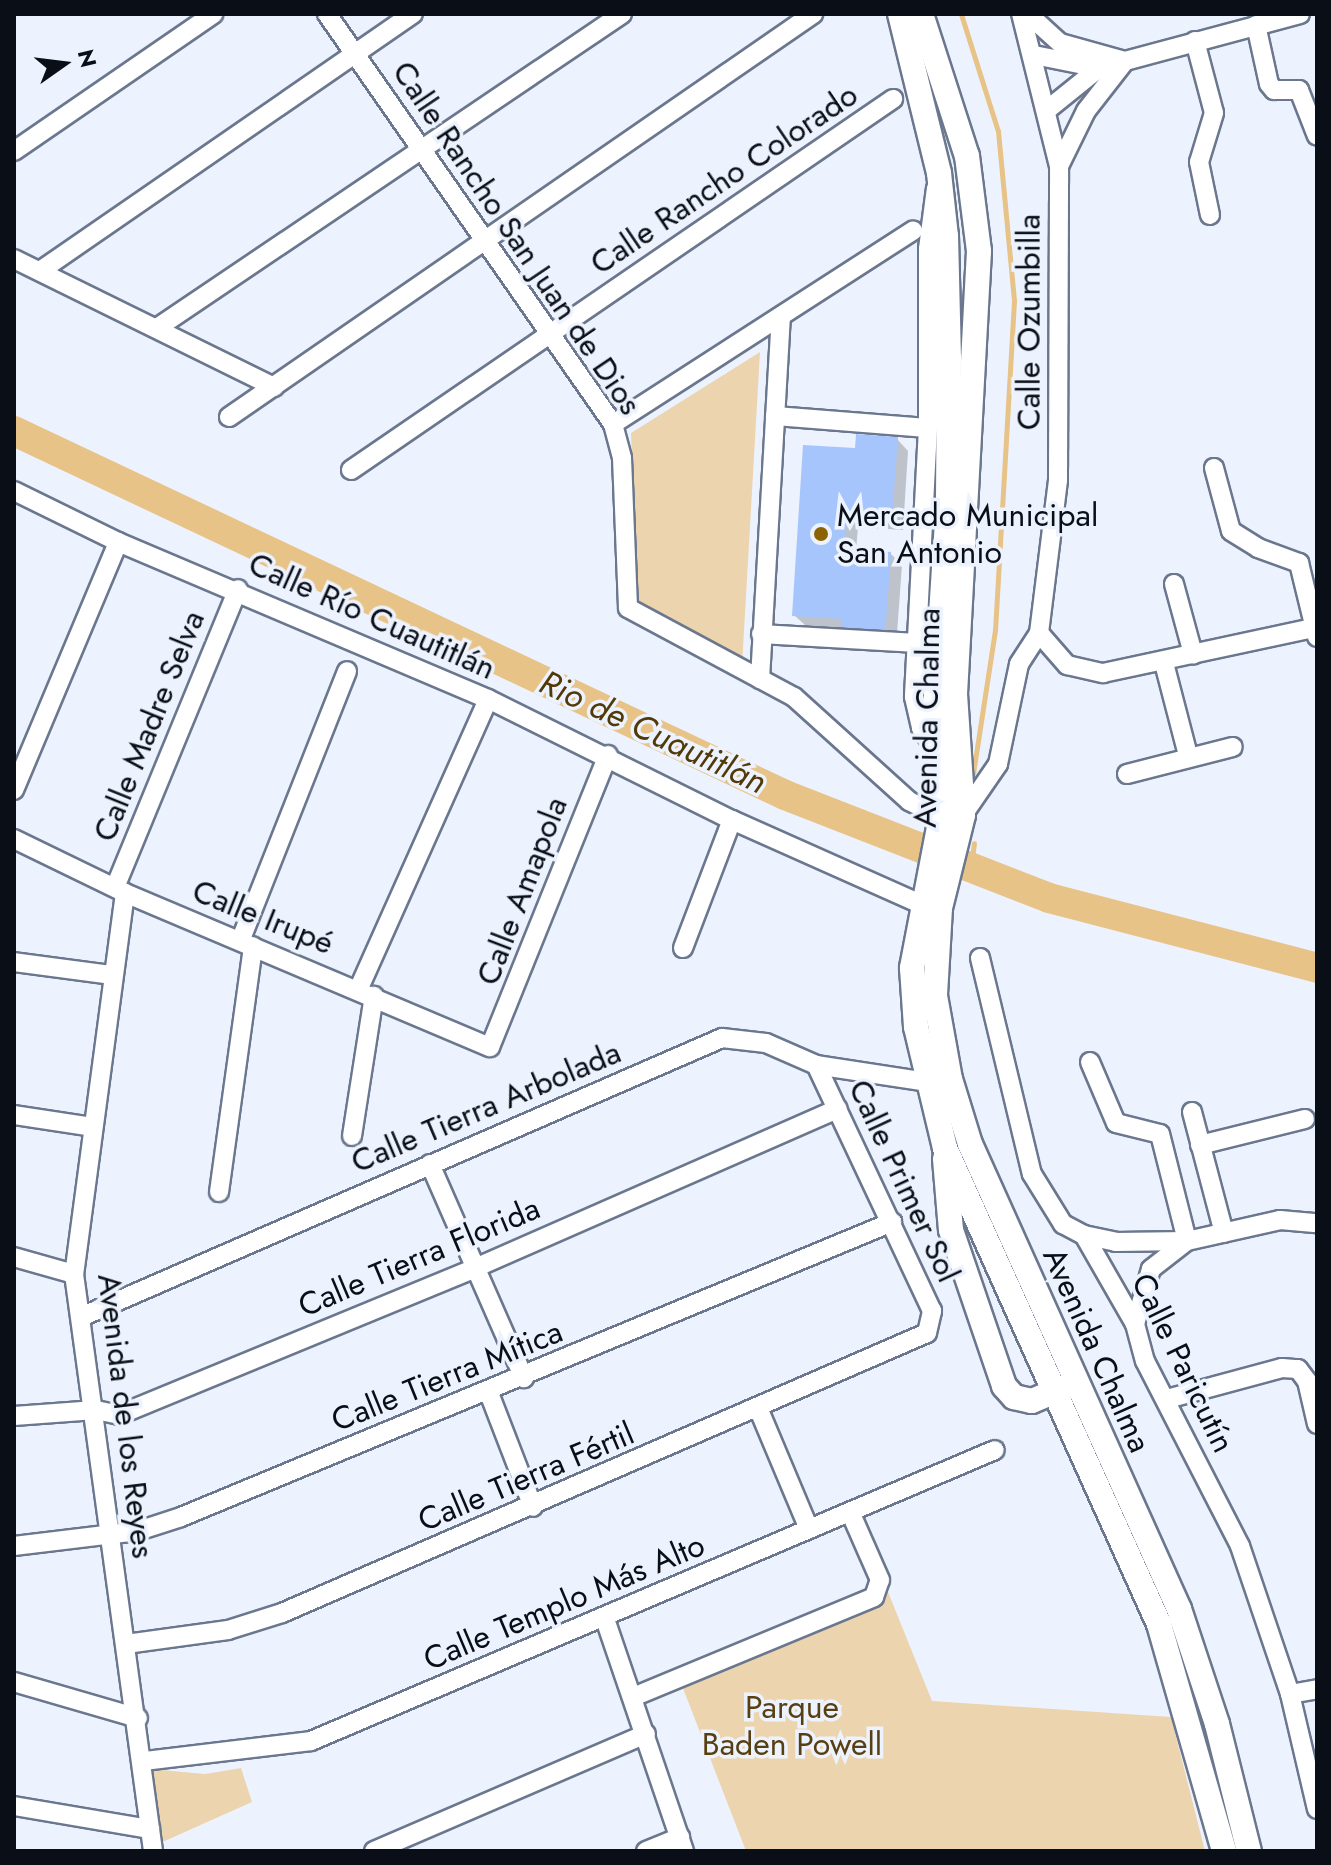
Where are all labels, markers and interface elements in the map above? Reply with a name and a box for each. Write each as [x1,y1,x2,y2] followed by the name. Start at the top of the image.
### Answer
[24,24,104,104] north arrow
[70,46,105,71] text: N
[384,54,650,422] street label: Calle Rancho San Juan de Dios
[583,75,865,283] street label: Calle Rancho Colorado
[1010,214,1048,430] street label: Calle Ozumbilla
[837,497,1098,572] place label: Mercado Municipal San Antonio
[812,525,830,543] marker: Mercado Municipal San Antonio
[243,544,501,688] street label: Calle Río Cuautitlán
[85,605,213,847] street label: Calle Madre Selva
[906,608,948,828] street label: Avenida Chalma
[533,662,773,802] water label: Rio de Cuautitlán
[469,792,575,990] street label: Calle Amapola
[187,871,339,963] street label: Calle Irupé
[346,1033,626,1181] street label: Calle Tierra Arbolada
[840,1074,968,1288] street label: Calle Primer Sol
[293,1189,545,1325] street label: Calle Tierra Florida
[1035,1242,1159,1458] street label: Avenida Chalma
[1123,1267,1243,1459] street label: Calle Paricutín
[89,1271,163,1561] street label: Avenida de los Reyes
[326,1312,568,1440] street label: Calle Tierra Mítica
[412,1414,640,1540] street label: Calle Tierra Fértil
[418,1525,710,1679] street label: Calle Templo Más Alto
[702,1689,882,1764] park label: Parque Baden Powell

